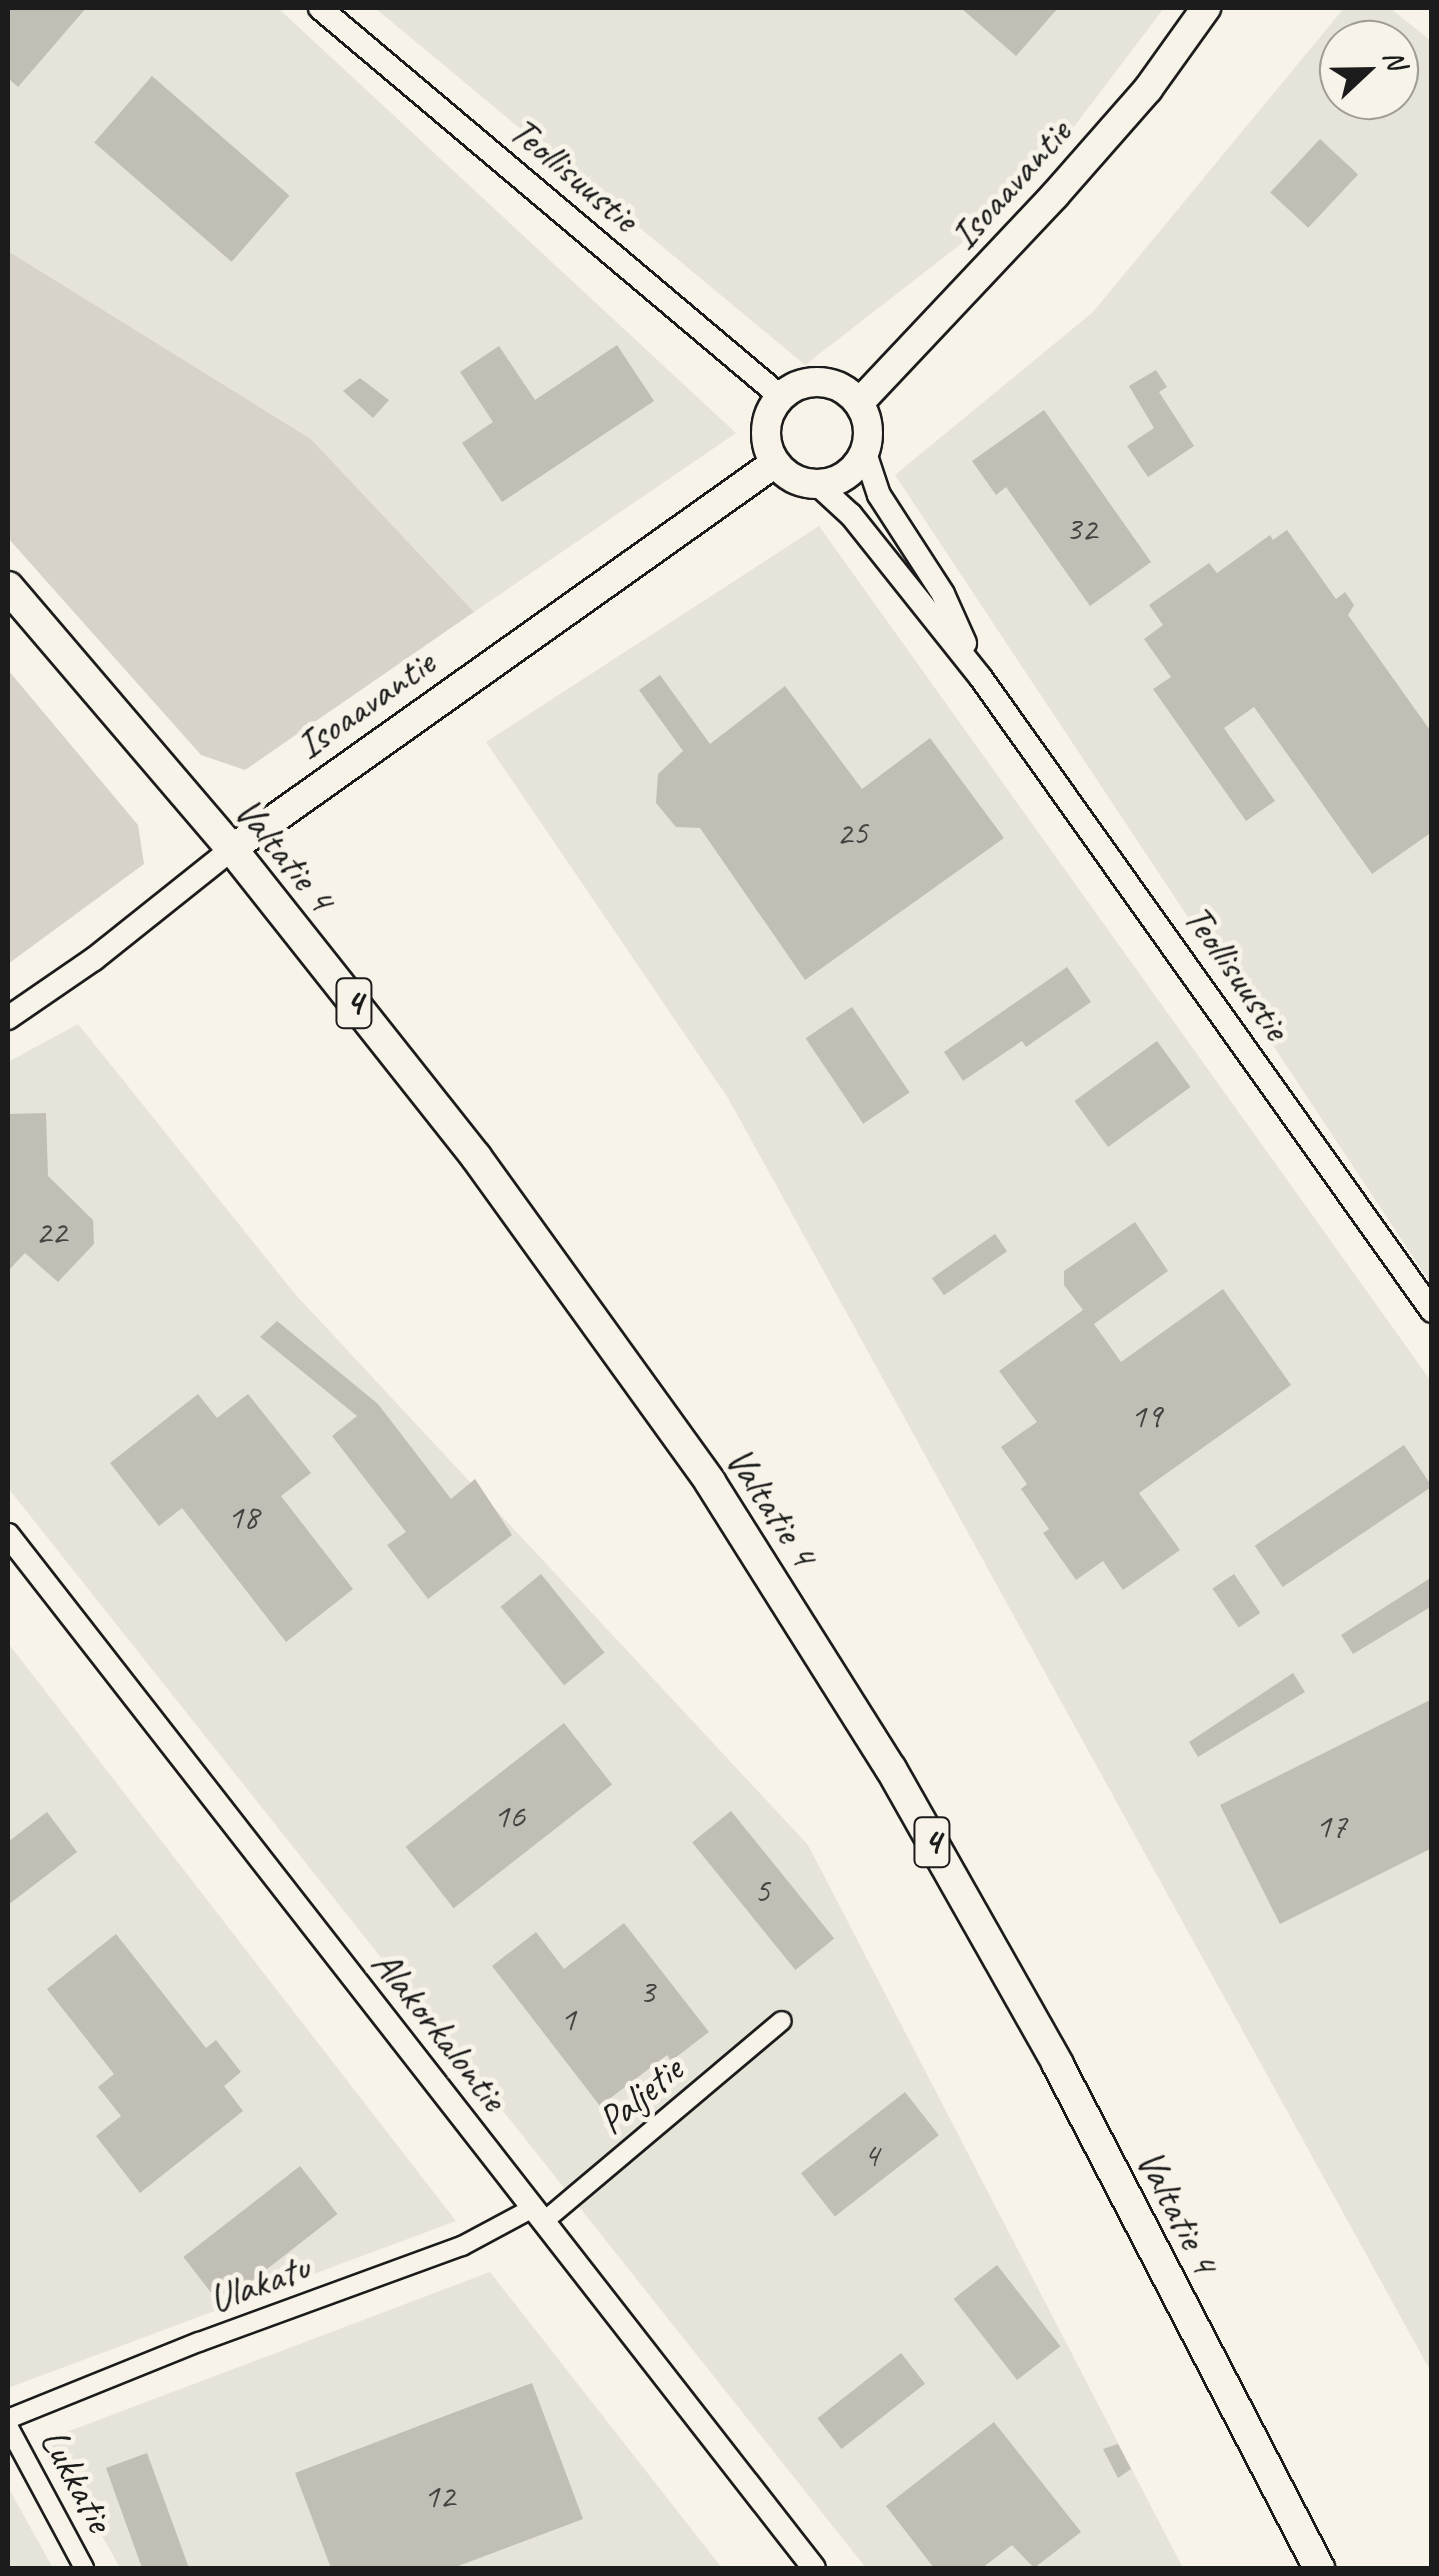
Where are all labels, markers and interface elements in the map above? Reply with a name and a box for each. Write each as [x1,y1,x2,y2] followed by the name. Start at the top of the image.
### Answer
[1319,20,1419,120] north arrow
[1376,45,1415,74] text: N
[500,106,648,242] street label: Teollisuustie
[939,109,1081,259] street label: Isoaavantie
[1065,508,1097,550] house number: 32
[286,639,444,769] street label: Isoaavantie
[225,787,345,921] street label: Valtatie 4
[836,812,868,854] house number: 25
[1173,895,1301,1049] street label: Teollisuustie
[334,970,374,1036] road number: 4
[35,1211,67,1253] house number: 22
[1130,1395,1162,1437] house number: 19
[716,1437,828,1575] street label: Valtatie 4
[227,1496,259,1538] house number: 18
[493,1795,525,1837] house number: 16
[1315,1805,1347,1847] house number: 17
[912,1809,952,1875] road number: 4
[754,1870,770,1912] house number: 5
[362,1940,518,2120] street label: Alakorkalontie
[639,1971,655,2013] house number: 3
[560,1998,576,2040] house number: 1
[588,2046,692,2144] street label: Paljetie
[863,2134,879,2176] house number: 4
[1127,2141,1229,2281] street label: Valtatie 4
[202,2243,316,2323] street label: Ulakatu
[30,2420,124,2540] street label: Lukkatie
[423,2475,455,2517] house number: 12

